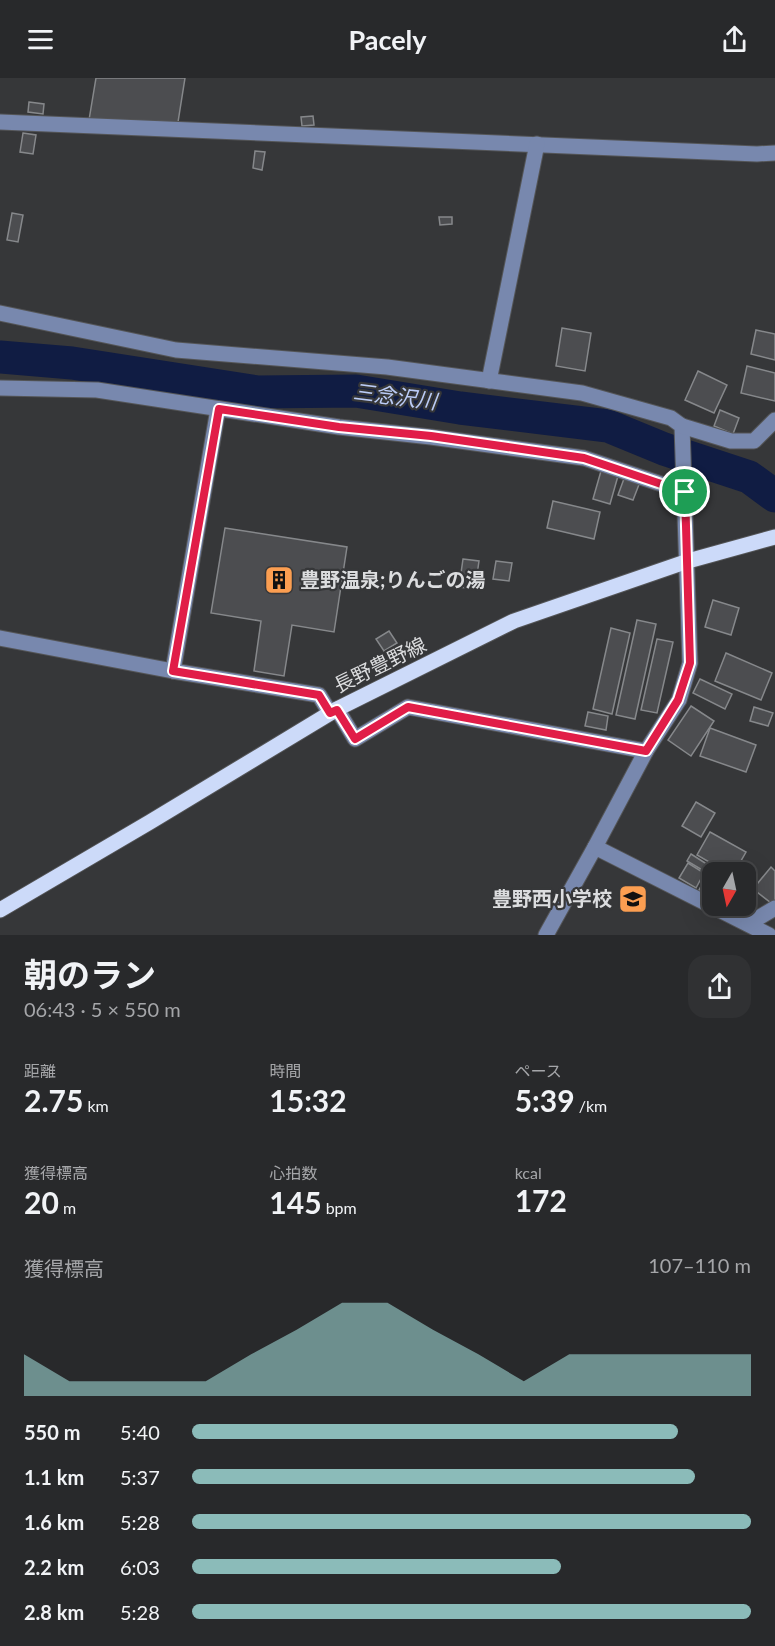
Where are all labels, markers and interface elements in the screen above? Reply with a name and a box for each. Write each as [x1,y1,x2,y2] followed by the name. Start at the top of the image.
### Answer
[24,23,57,56] icon: menu
[348,23,427,56] text: Pacely
[718,23,751,56] icon: share
[352,378,440,413] water label: 三念沢川
[659,466,710,517] pin
[668,475,701,508] icon: arrive
[263,564,295,596] building icon: 豊野温泉;りんごの湯
[300,567,485,591] place label: 豊野温泉;りんごの湯
[329,631,430,697] street label: 長野豊野線
[702,862,756,916] north arrow
[702,862,756,916] map controls
[617,883,649,915] school or university icon: 豊野西小学校
[492,886,612,910] place label: 豊野西小学校
[24,954,156,994] text: 朝のラン
[688,955,751,1018] button: share
[24,997,181,1021] text: 06:43 · 5 × 550 m
[24,1061,56,1080] text: 距離
[269,1061,301,1080] text: 時間
[515,1061,562,1080] text: ペース
[24,1082,83,1118] text: 2.75
[269,1082,347,1118] text: 15:32
[515,1082,575,1118] text: 5:39
[83,1096,109,1115] text: km
[575,1096,607,1115] text: /km
[24,1163,88,1182] text: 獲得標高
[269,1163,317,1182] text: 心拍数
[515,1163,542,1182] text: kcal
[515,1182,567,1218] text: 172
[24,1184,59,1220] text: 20
[269,1184,322,1220] text: 145
[59,1198,76,1217] text: m
[322,1198,357,1217] text: bpm
[648,1253,751,1277] text: 107–110 m
[24,1256,104,1280] text: 獲得標高
[24,1420,80,1444] text: 550 m
[120,1420,160,1444] text: 5:40
[24,1465,84,1489] text: 1.1 km
[120,1465,160,1489] text: 5:37
[24,1510,84,1534] text: 1.6 km
[120,1510,160,1534] text: 5:28
[24,1555,84,1579] text: 2.2 km
[120,1555,160,1579] text: 6:03
[24,1600,84,1624] text: 2.8 km
[120,1600,160,1624] text: 5:28

